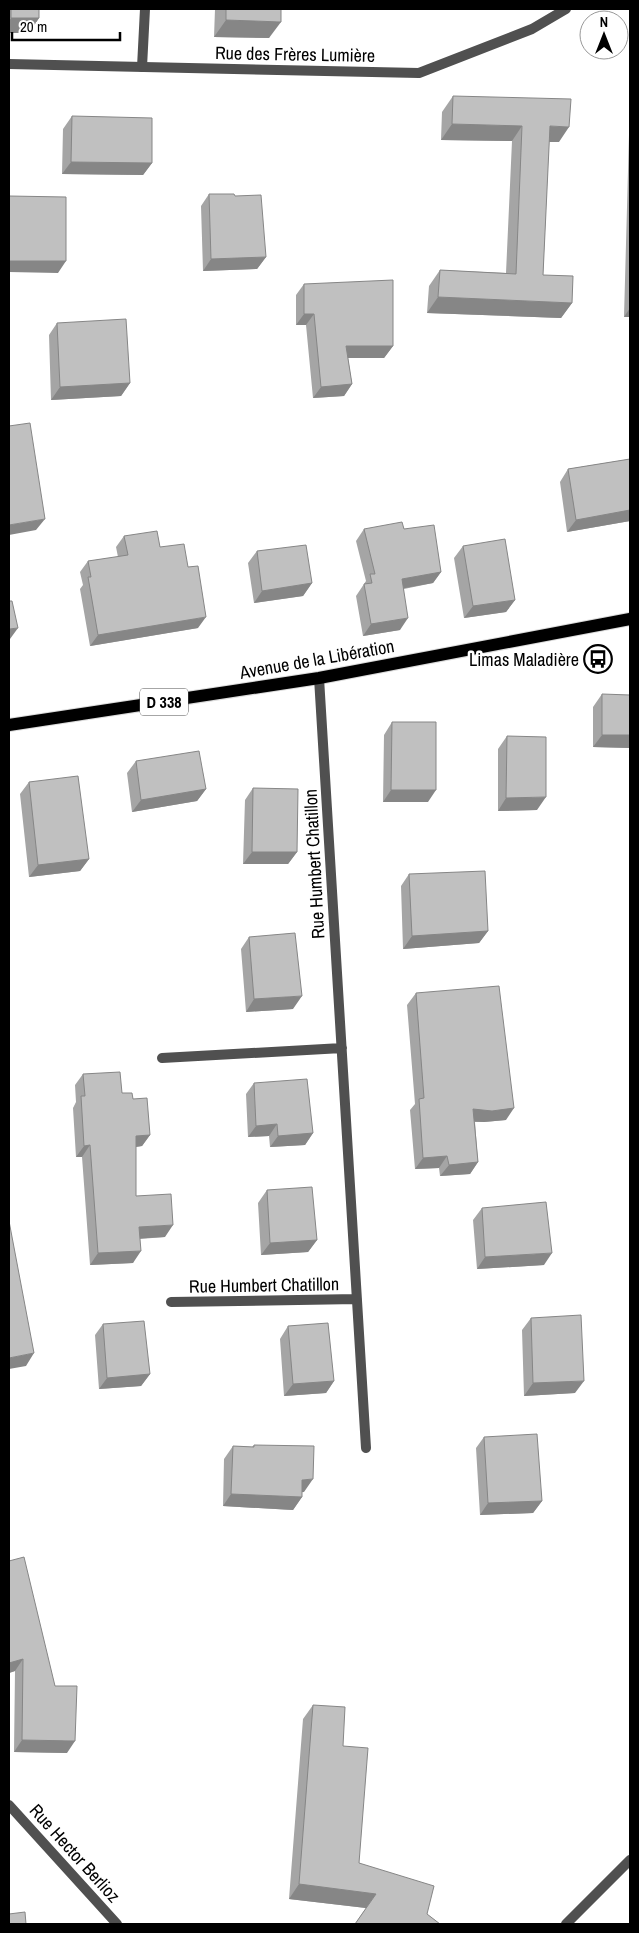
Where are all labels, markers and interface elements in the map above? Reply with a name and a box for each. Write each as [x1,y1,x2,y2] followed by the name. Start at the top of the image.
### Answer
[12,10,120,42] scale bar
[579,10,629,60] north arrow
[600,13,608,31] text: N
[20,16,47,37] text: 20 m
[215,40,375,68] street label: Rue des Frères Lumière
[237,633,396,685] street label: Avenue de la Libération
[583,644,613,674] bus stop icon: Limas Maladière
[469,647,579,672] place label: Limas Maladière
[140,689,188,716] road number: D 338
[298,788,330,940] street label: Rue Humbert Chatillon
[189,1271,339,1299] street label: Rue Humbert Chatillon
[24,1798,126,1908] street label: Rue Hector Berlioz

